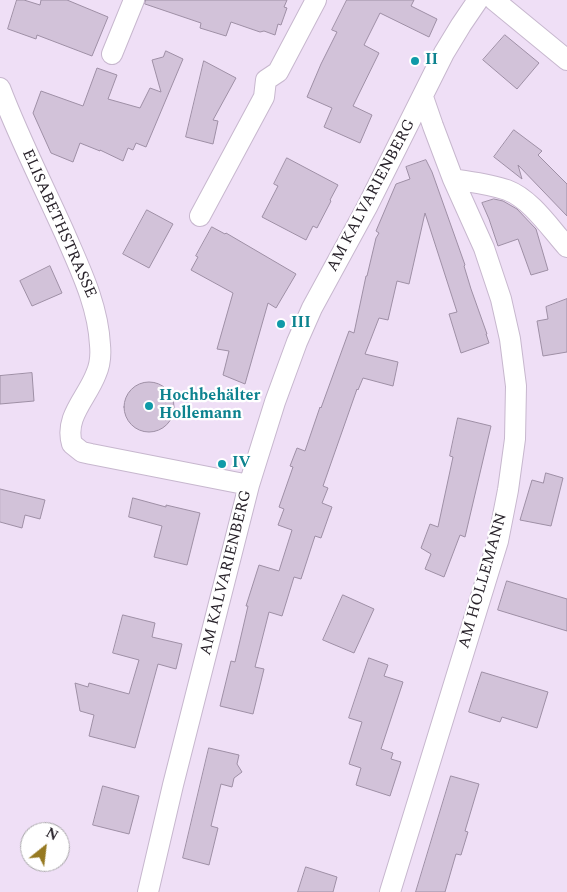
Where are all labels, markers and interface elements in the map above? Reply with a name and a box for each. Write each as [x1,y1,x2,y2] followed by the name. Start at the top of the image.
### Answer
[425,51,438,71] place label: II
[409,55,421,67] marker: II
[324,117,420,275] street label: AM KALVARIENBERG
[16,147,100,301] street label: ELISABETHSTRASSE
[291,314,311,334] place label: III
[275,318,287,330] marker: III
[159,387,260,425] place label: Hochbehälter Hollemann
[143,400,155,412] marker: Hochbehälter Hollemann
[232,454,251,474] place label: IV
[216,458,228,470] marker: IV
[197,488,257,658] street label: AM KALVARIENBERG
[455,511,513,651] street label: AM HOLLEMANN
[20,822,70,872] north arrow
[42,822,62,846] text: N

